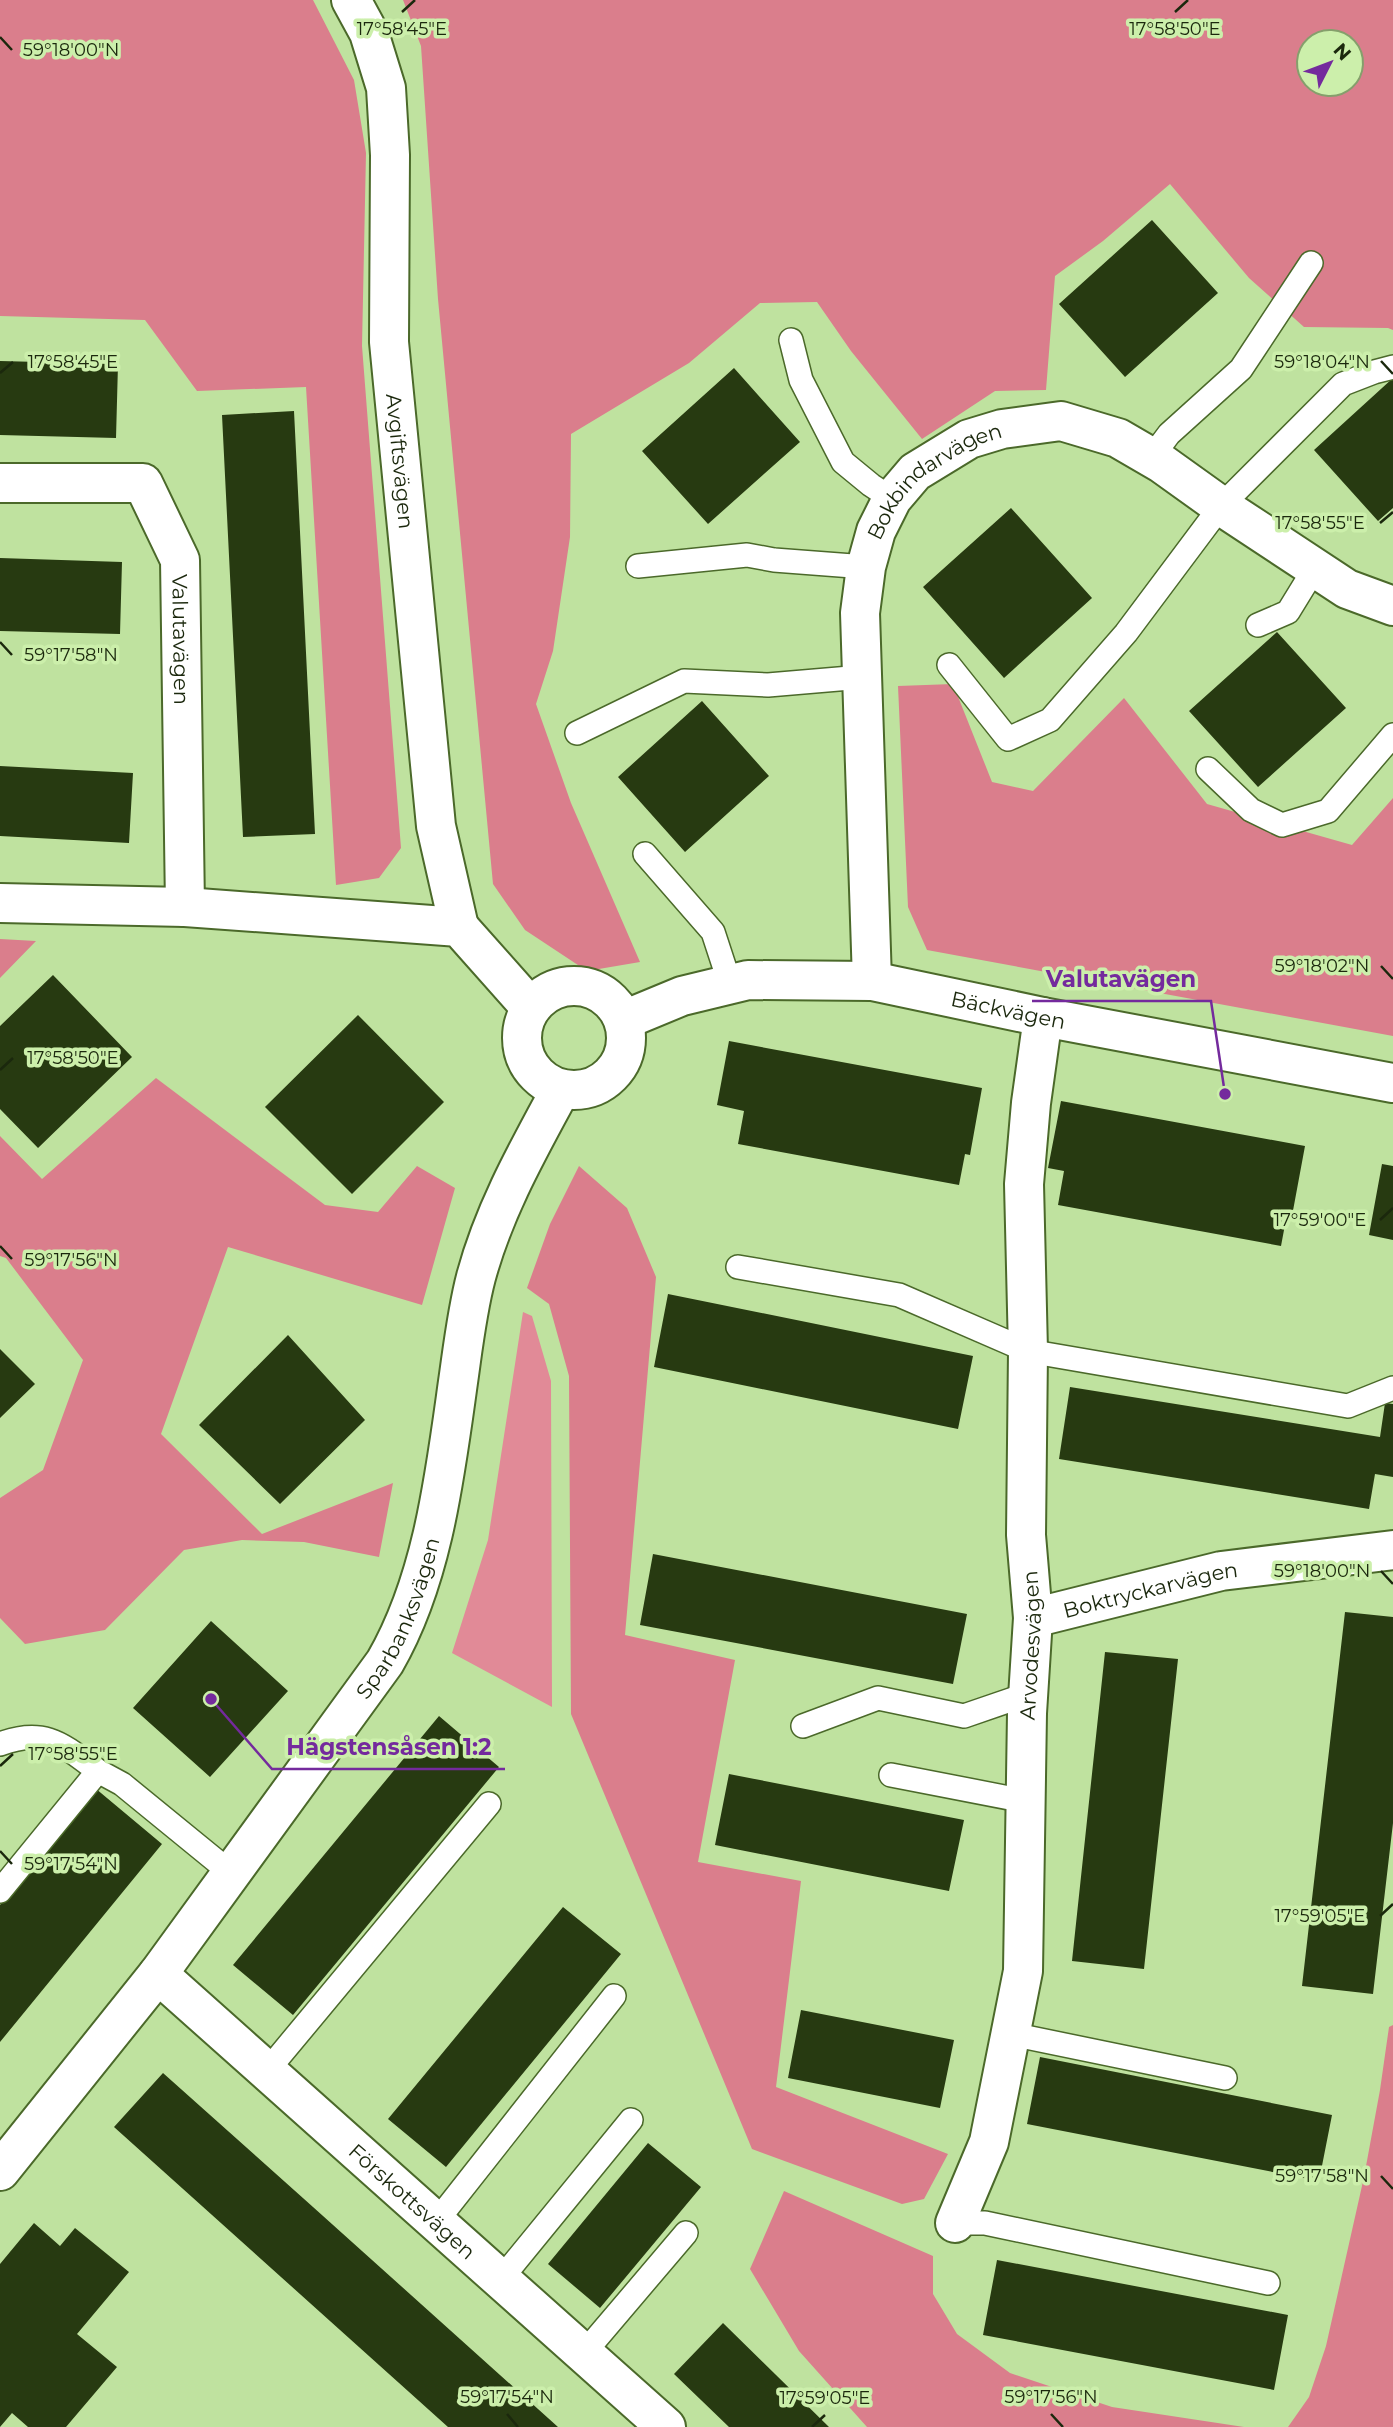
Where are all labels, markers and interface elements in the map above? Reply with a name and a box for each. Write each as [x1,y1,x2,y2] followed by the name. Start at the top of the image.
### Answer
[357,18,447,40] text: 17°58'45"E
[1129,18,1221,40] text: 17°58'50"E
[1295,28,1365,98] north arrow
[23,39,119,61] text: 59°18'00"N
[1329,39,1356,65] text: N
[28,351,118,373] text: 17°58'45"E
[1274,351,1370,373] text: 59°18'04"N
[382,392,420,530] street label: Avgiftsvägen
[861,417,1005,544] street label: Bokbindarvägen
[1275,512,1365,534] text: 17°58'55"E
[168,574,195,705] street label: Valutavägen
[24,644,118,666] text: 59°17'58"N
[1275,955,1369,977] text: 59°18'02"N
[1032,957,1211,1001] callout: Valutavägen
[1045,965,1196,993] text: Valutavägen
[949,985,1068,1034] street label: Bäckvägen
[27,1047,119,1069] text: 17°58'50"E
[1274,1209,1366,1231] text: 17°59'00"E
[24,1249,118,1271] text: 59°17'56"N
[350,1535,444,1703] street label: Sparbanksvägen
[1060,1557,1239,1623] street label: Boktryckarvägen
[1274,1560,1370,1582] text: 59°18'00"N
[1014,1570,1046,1721] street label: Arvodesvägen
[272,1725,505,1769] callout: Hägstensåsen 1:2
[286,1733,492,1761] text: Hägstensåsen 1:2
[28,1743,118,1765] text: 17°58'55"E
[24,1853,118,1875] text: 59°17'54"N
[1275,1905,1365,1927] text: 17°59'05"E
[344,2138,481,2264] street label: Förskottsvägen
[1275,2165,1369,2187] text: 59°17'58"N
[460,2386,554,2408] text: 59°17'54"N
[1004,2386,1098,2408] text: 59°17'56"N
[780,2387,870,2409] text: 17°59'05"E

